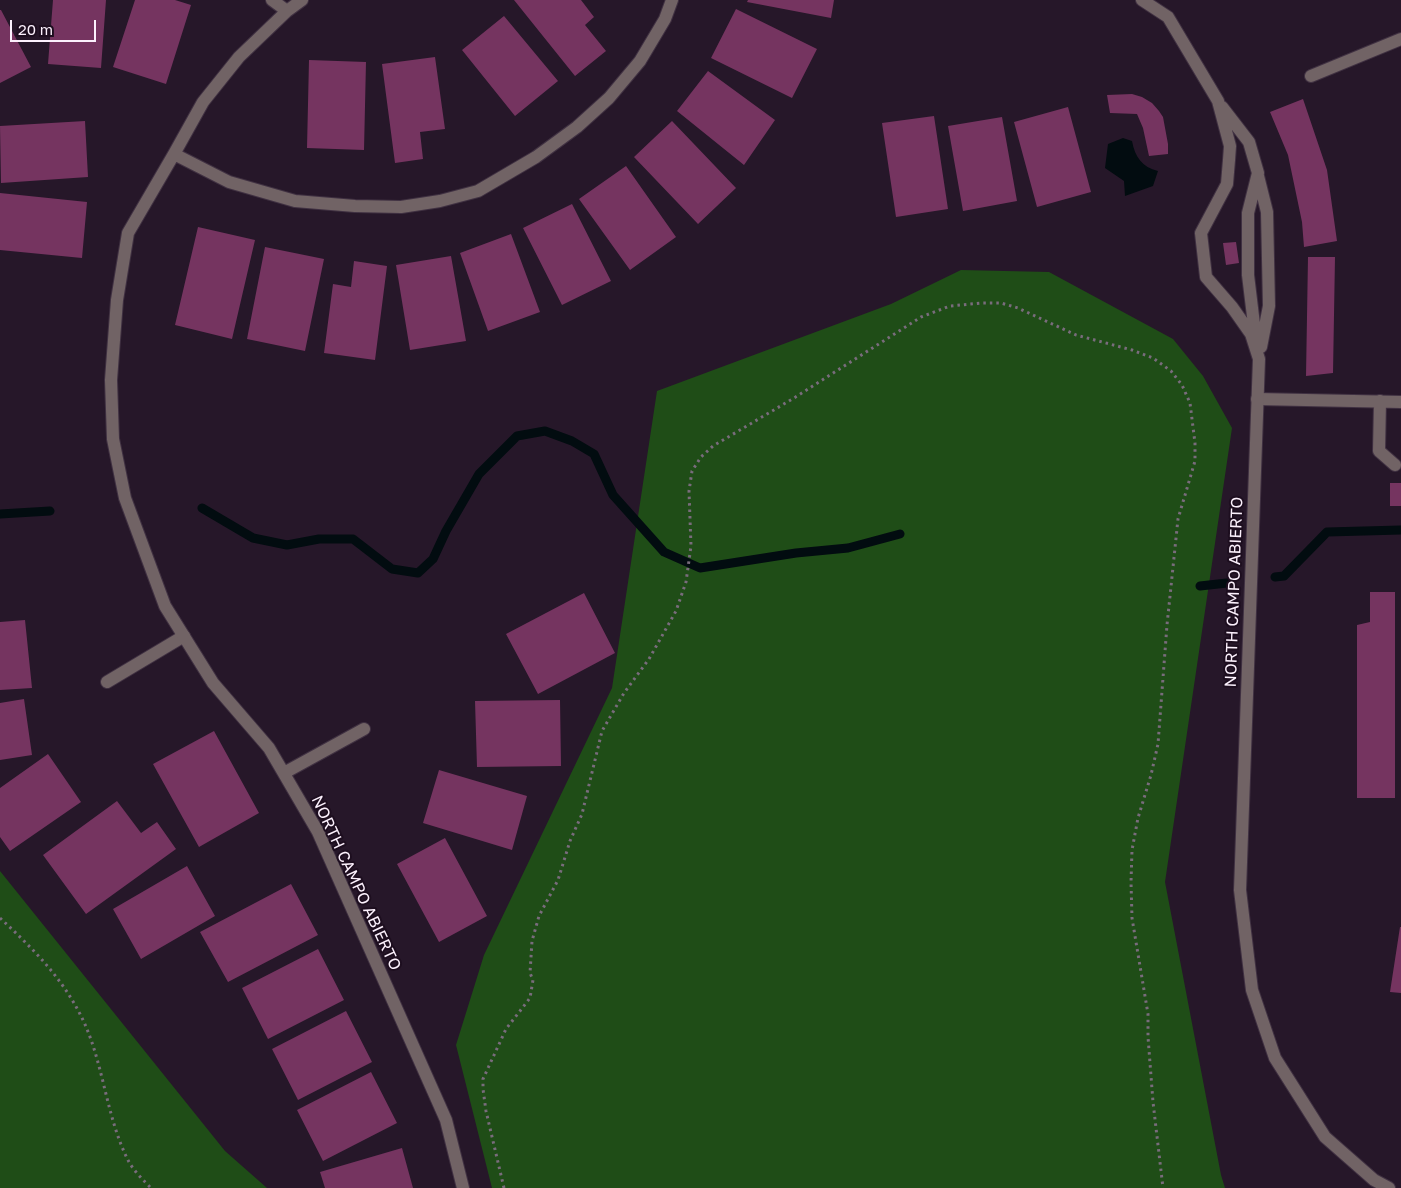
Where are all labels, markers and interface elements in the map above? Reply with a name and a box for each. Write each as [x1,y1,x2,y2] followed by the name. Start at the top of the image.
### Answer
[12,10,99,42] scale bar
[18,20,53,38] text: 20 m
[1221,496,1247,688] street label: NORTH CAMPO ABIERTO
[307,793,405,973] street label: NORTH CAMPO ABIERTO

